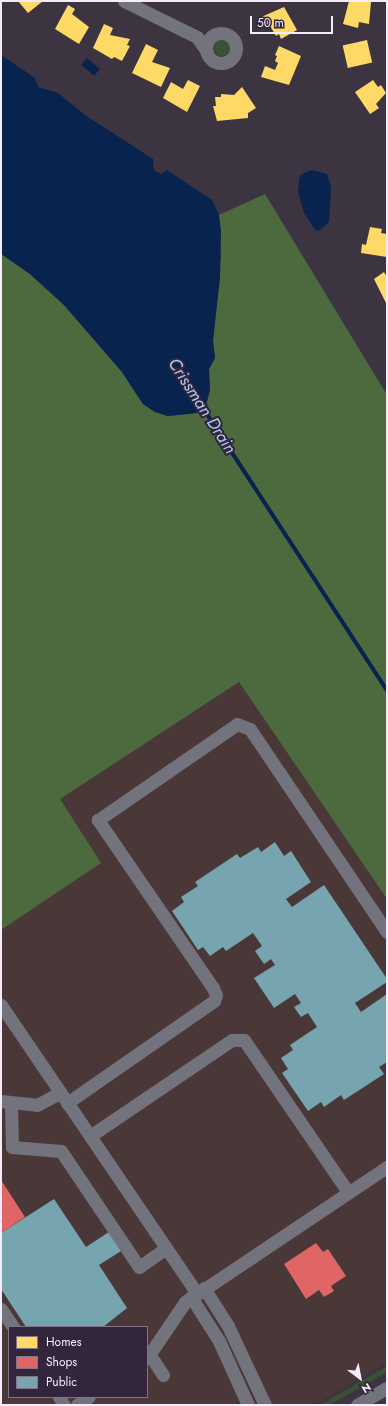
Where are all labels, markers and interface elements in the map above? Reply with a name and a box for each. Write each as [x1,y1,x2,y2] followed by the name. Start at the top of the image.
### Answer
[252,8,335,34] scale bar
[257,14,284,32] text: 50 m
[164,354,240,458] water label: Crissman Drain
[8,1326,148,1398] legend
[46,1333,82,1351] text: Homes
[46,1353,77,1371] text: Shops
[340,1358,380,1398] north arrow
[46,1373,77,1391] text: Public
[358,1379,374,1397] text: N

